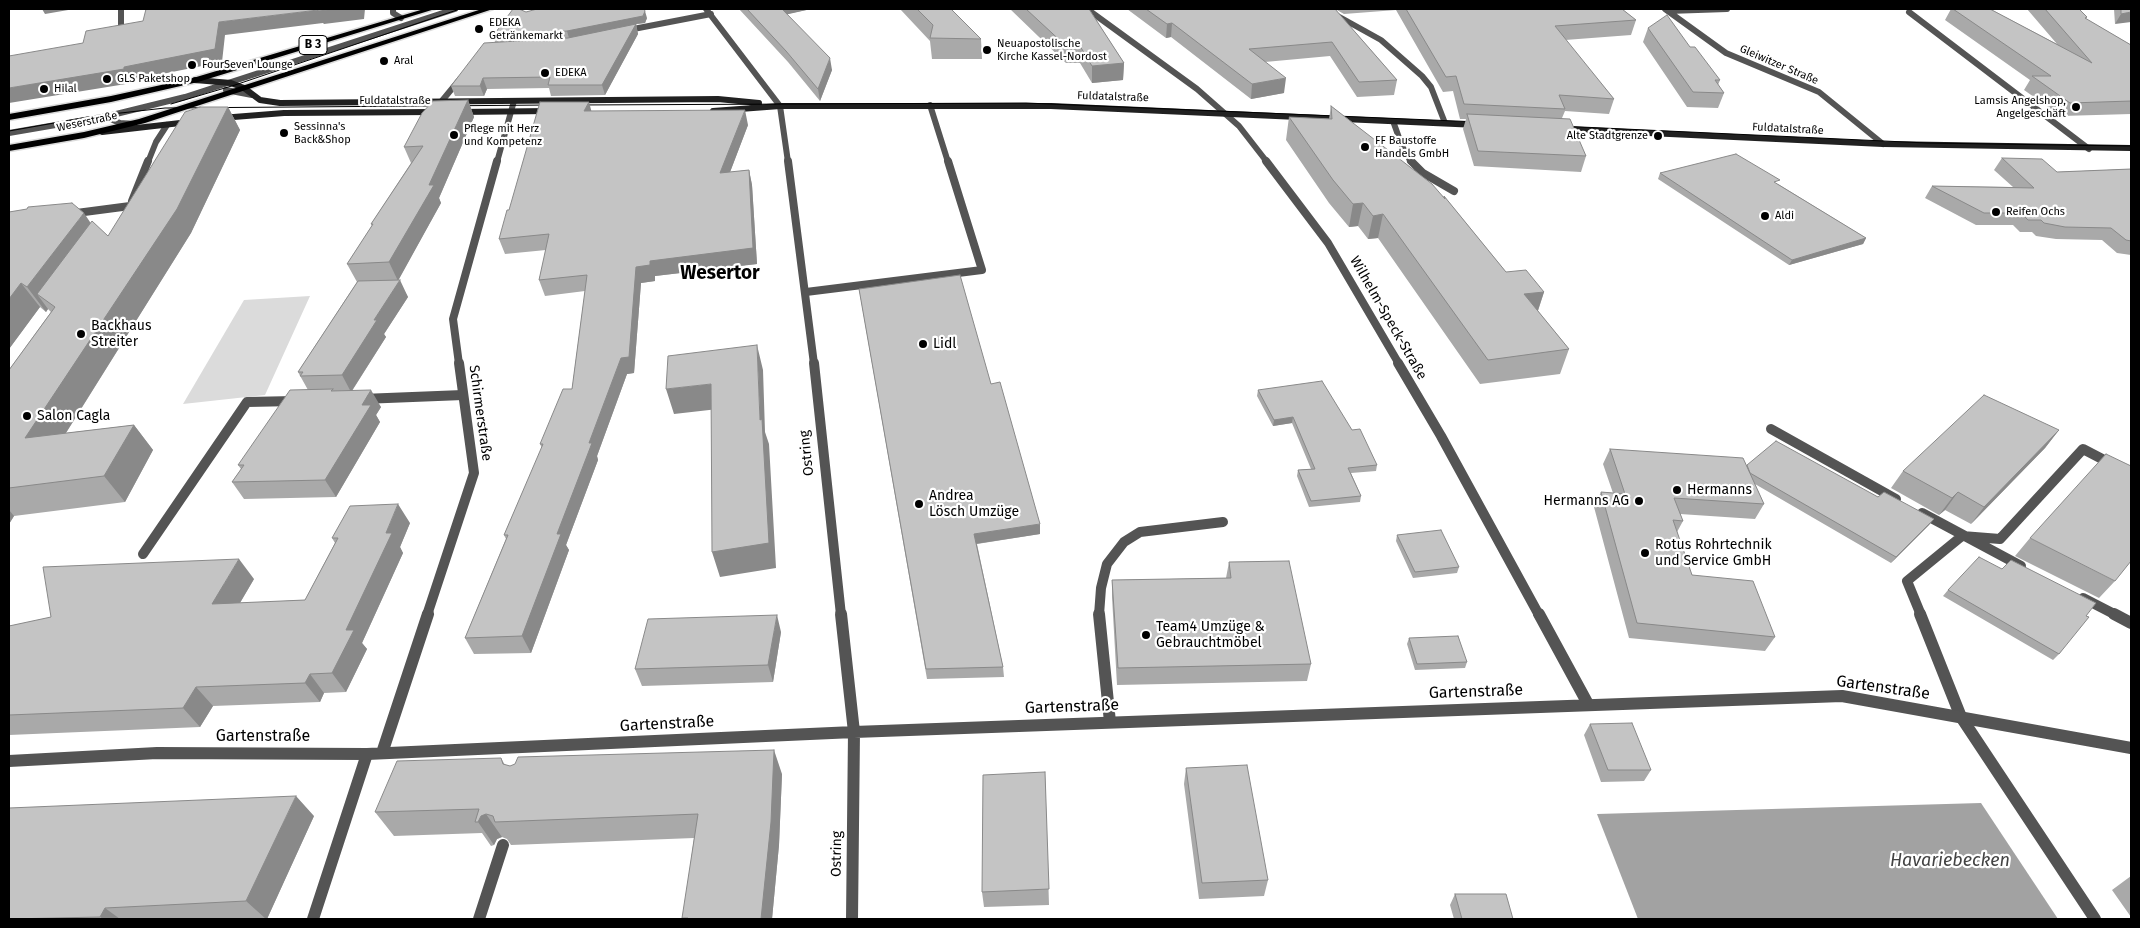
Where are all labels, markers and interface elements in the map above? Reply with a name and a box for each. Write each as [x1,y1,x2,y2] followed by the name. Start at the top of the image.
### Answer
[489,16,563,42] place label: EDEKA Getränkemarkt
[473,23,485,35] marker: EDEKA Getränkemarkt
[299,36,327,54] road number: B 3
[997,37,1107,63] place label: Neuapostolische Kirche Kassel-Nordost
[1738,42,1820,88] street label: Gleiwitzer Straße
[981,44,993,56] marker: Neuapostolische Kirche Kassel-Nordost
[394,54,413,68] place label: Aral
[378,55,390,67] marker: Aral
[202,58,293,72] place label: FourSeven Lounge
[186,59,198,71] marker: FourSeven Lounge
[555,66,587,80] place label: EDEKA
[539,67,551,79] marker: EDEKA
[117,72,190,86] place label: GLS Paketshop
[101,73,113,85] marker: GLS Paketshop
[54,82,77,96] place label: Hilal
[38,83,50,95] marker: Hilal
[1077,89,1149,105] street label: Fuldatalstraße
[359,94,431,108] street label: Fuldatalstraße
[1974,94,2066,120] place label: Lamsis Angelshop, Angelgeschäft
[2070,101,2082,113] marker: Lamsis Angelshop, Angelgeschäft
[55,109,119,135] street label: Weserstraße
[294,120,351,146] place label: Sessinna's Back&Shop
[1752,121,1824,137] street label: Fuldatalstraße
[464,122,542,148] place label: Pflege mit Herz und Kompetenz
[278,127,290,139] marker: Sessinna's Back&Shop
[448,129,460,141] marker: Pflege mit Herz und Kompetenz
[1567,129,1648,143] place label: Alte Stadtgrenze
[1652,130,1664,142] marker: Alte Stadtgrenze
[1375,134,1449,160] place label: FF Baustoffe Handels GmbH
[1359,141,1371,153] marker: FF Baustoffe Handels GmbH
[2006,205,2065,219] place label: Reifen Ochs
[1990,206,2002,218] marker: Reifen Ochs
[1775,209,1794,223] place label: Aldi
[1759,210,1771,222] marker: Aldi
[1346,253,1430,383] street label: Wilhelm-Speck-Straße
[680,263,760,285] district label: Wesertor
[91,318,151,351] place label: Backhaus Streiter
[75,328,87,340] marker: Backhaus Streiter
[933,336,956,352] place label: Lidl
[917,338,929,350] marker: Lidl
[465,364,495,462] street label: Schirmerstraße
[37,408,110,424] place label: Salon Cagla
[21,410,33,422] marker: Salon Cagla
[796,429,818,477] street label: Ostring
[1687,482,1752,498] place label: Hermanns
[1671,484,1683,496] marker: Hermanns
[929,488,1019,520] place label: Andrea Lösch Umzüge
[1543,493,1629,509] place label: Hermanns AG
[1633,495,1645,507] marker: Hermanns AG
[913,498,925,510] marker: Andrea Lösch Umzüge
[1655,537,1772,570] place label: Rotus Rohrtechnik und Service GmbH
[1639,547,1651,559] marker: Rotus Rohrtechnik und Service GmbH
[1156,619,1265,652] place label: Team4 Umzüge & Gebrauchtmöbel
[1140,629,1152,641] marker: Team4 Umzüge & Gebrauchtmöbel
[1835,672,1931,704] street label: Gartenstraße
[1429,681,1523,703] street label: Gartenstraße
[1025,696,1119,718] street label: Gartenstraße
[619,712,715,736] street label: Gartenstraße
[216,727,310,747] street label: Gartenstraße
[828,831,846,877] street label: Ostring
[1890,850,2010,872] water label: Havariebecken

